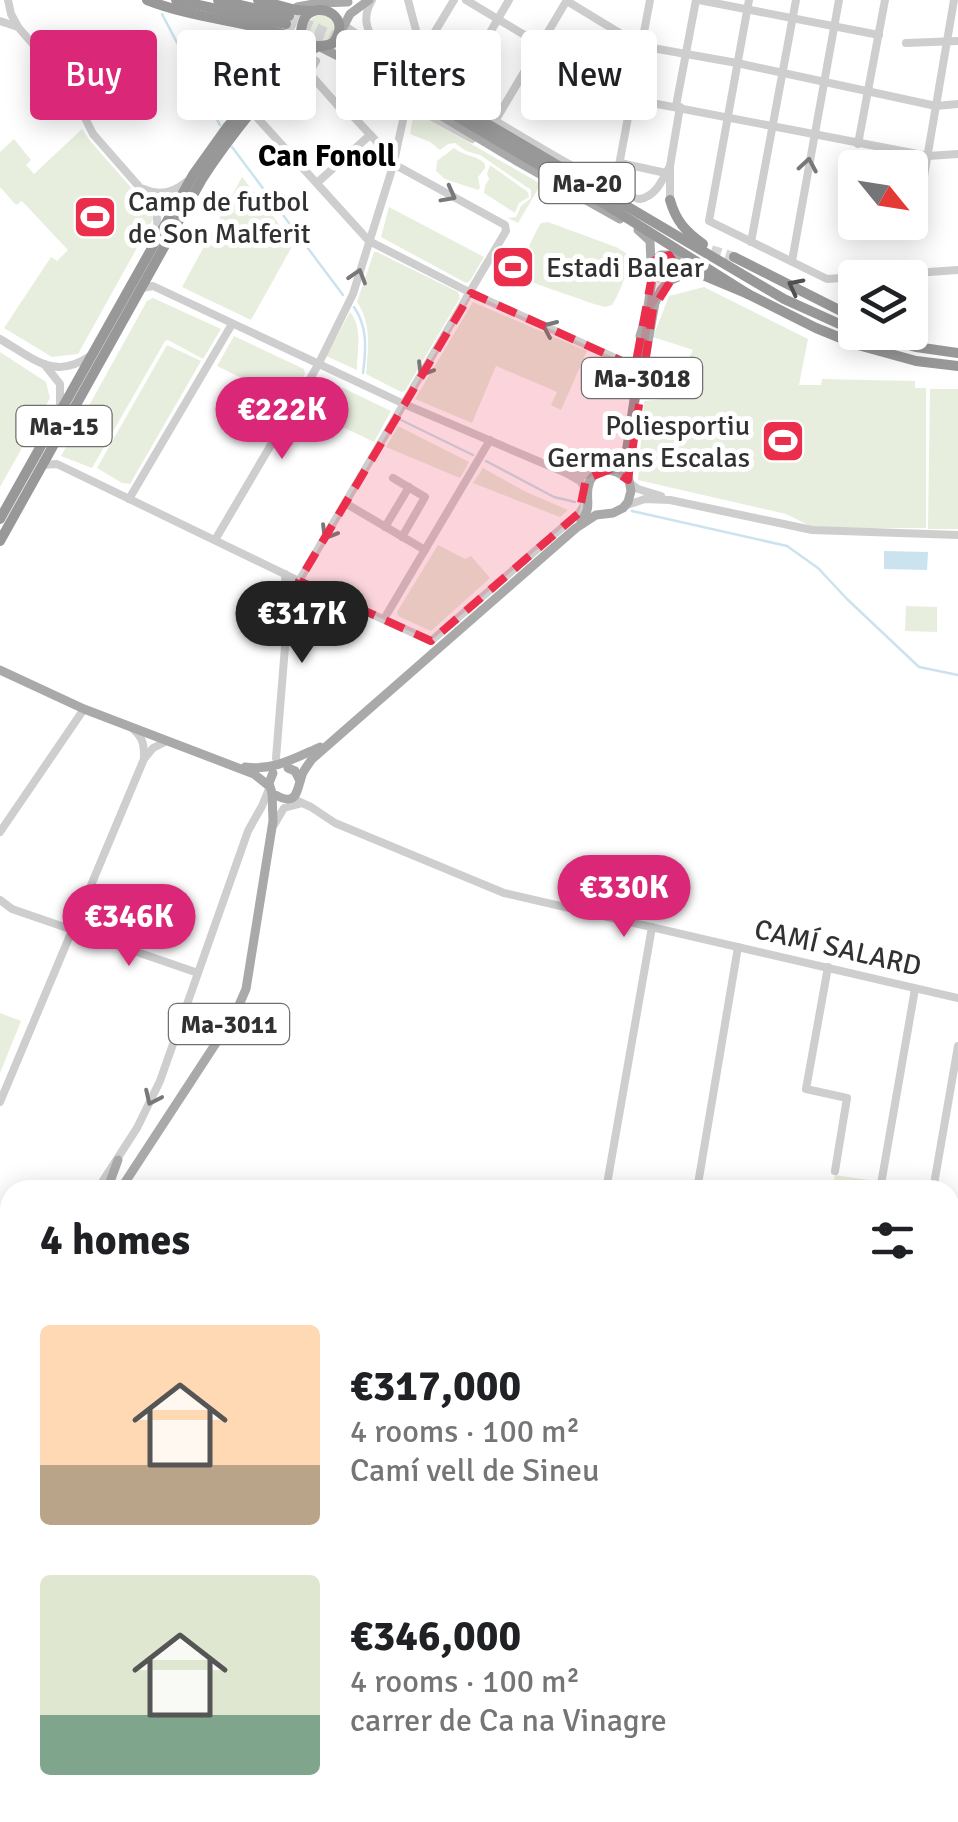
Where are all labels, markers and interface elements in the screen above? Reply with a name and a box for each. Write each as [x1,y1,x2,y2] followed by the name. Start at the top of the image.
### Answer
[30,30,157,120] chip: Buy
[177,30,316,120] chip: Rent
[336,30,501,120] chip: Filters
[521,30,657,120] chip: New
[258,138,396,175] district label: Can Fonoll
[838,150,928,240] north arrow
[838,150,928,350] map controls
[797,157,818,174] one-way arrow
[540,163,634,203] road number: Ma-20
[439,182,457,202] one-way arrow
[128,185,311,251] place label: Camp de futbol de Son Malferit
[72,194,118,240] sports icon: Camp de futbol de Son Malferit
[490,244,536,290] sports icon: Estadi Balear
[546,251,705,285] place label: Estadi Balear
[838,260,928,350] button: layers
[346,269,367,286] one-way arrow
[788,279,806,298] one-way arrow
[541,321,559,341] one-way arrow
[582,358,702,398] road number: Ma-3018
[417,359,436,377] one-way arrow
[212,377,352,462] pin: €222K
[238,390,326,429] text: €222K
[17,406,112,446] road number: Ma-15
[547,409,750,475] place label: Poliesportiu Germans Escalas
[760,418,806,464] sports icon: Poliesportiu Germans Escalas
[321,522,340,540] one-way arrow
[232,581,372,666] pin: €317K
[258,594,346,633] text: €317K
[554,855,694,940] pin: €330K
[580,868,668,907] text: €330K
[59,884,199,969] pin: €346K
[85,897,173,936] text: €346K
[751,912,924,984] street label: CAMÍ SALARD
[169,1004,289,1044] road number: Ma-3011
[144,1087,164,1105] one-way arrow
[865,1213,920,1268] icon: filters
[40,1215,190,1266] text: 4 homes
[350,1361,521,1412] text: €317,000
[120,1365,240,1485] icon: home
[350,1412,580,1451] text: 4 rooms · 100 m²
[350,1451,600,1490] text: Camí vell de Sineu
[350,1611,521,1662] text: €346,000
[120,1615,240,1735] icon: home
[350,1662,580,1701] text: 4 rooms · 100 m²
[350,1701,667,1740] text: carrer de Ca na Vinagre

